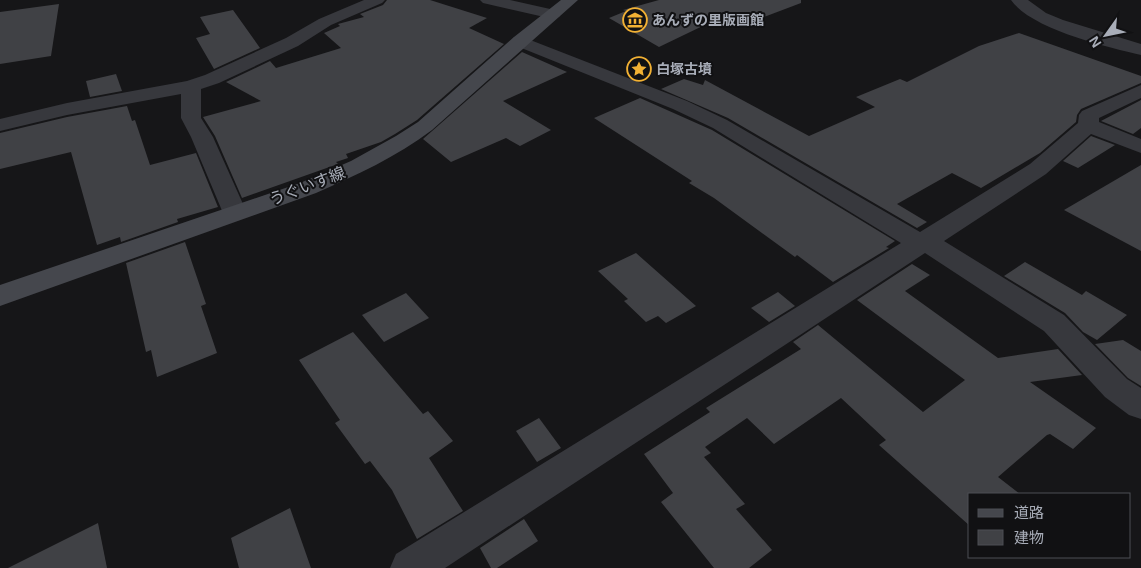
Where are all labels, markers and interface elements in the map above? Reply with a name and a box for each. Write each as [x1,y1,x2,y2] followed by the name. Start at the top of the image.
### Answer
[622,7,648,33] museum icon: あんずの里版画館
[1081,10,1131,60] north arrow
[652,12,764,28] place label: あんずの里版画館
[1086,33,1105,51] text: N
[626,56,652,82] place icon: 白塚古墳
[656,61,712,77] place label: 白塚古墳
[267,164,347,208] street label: うぐいす線
[968,493,1131,558] legend
[1014,504,1044,521] text: 道路
[1014,529,1044,546] text: 建物

